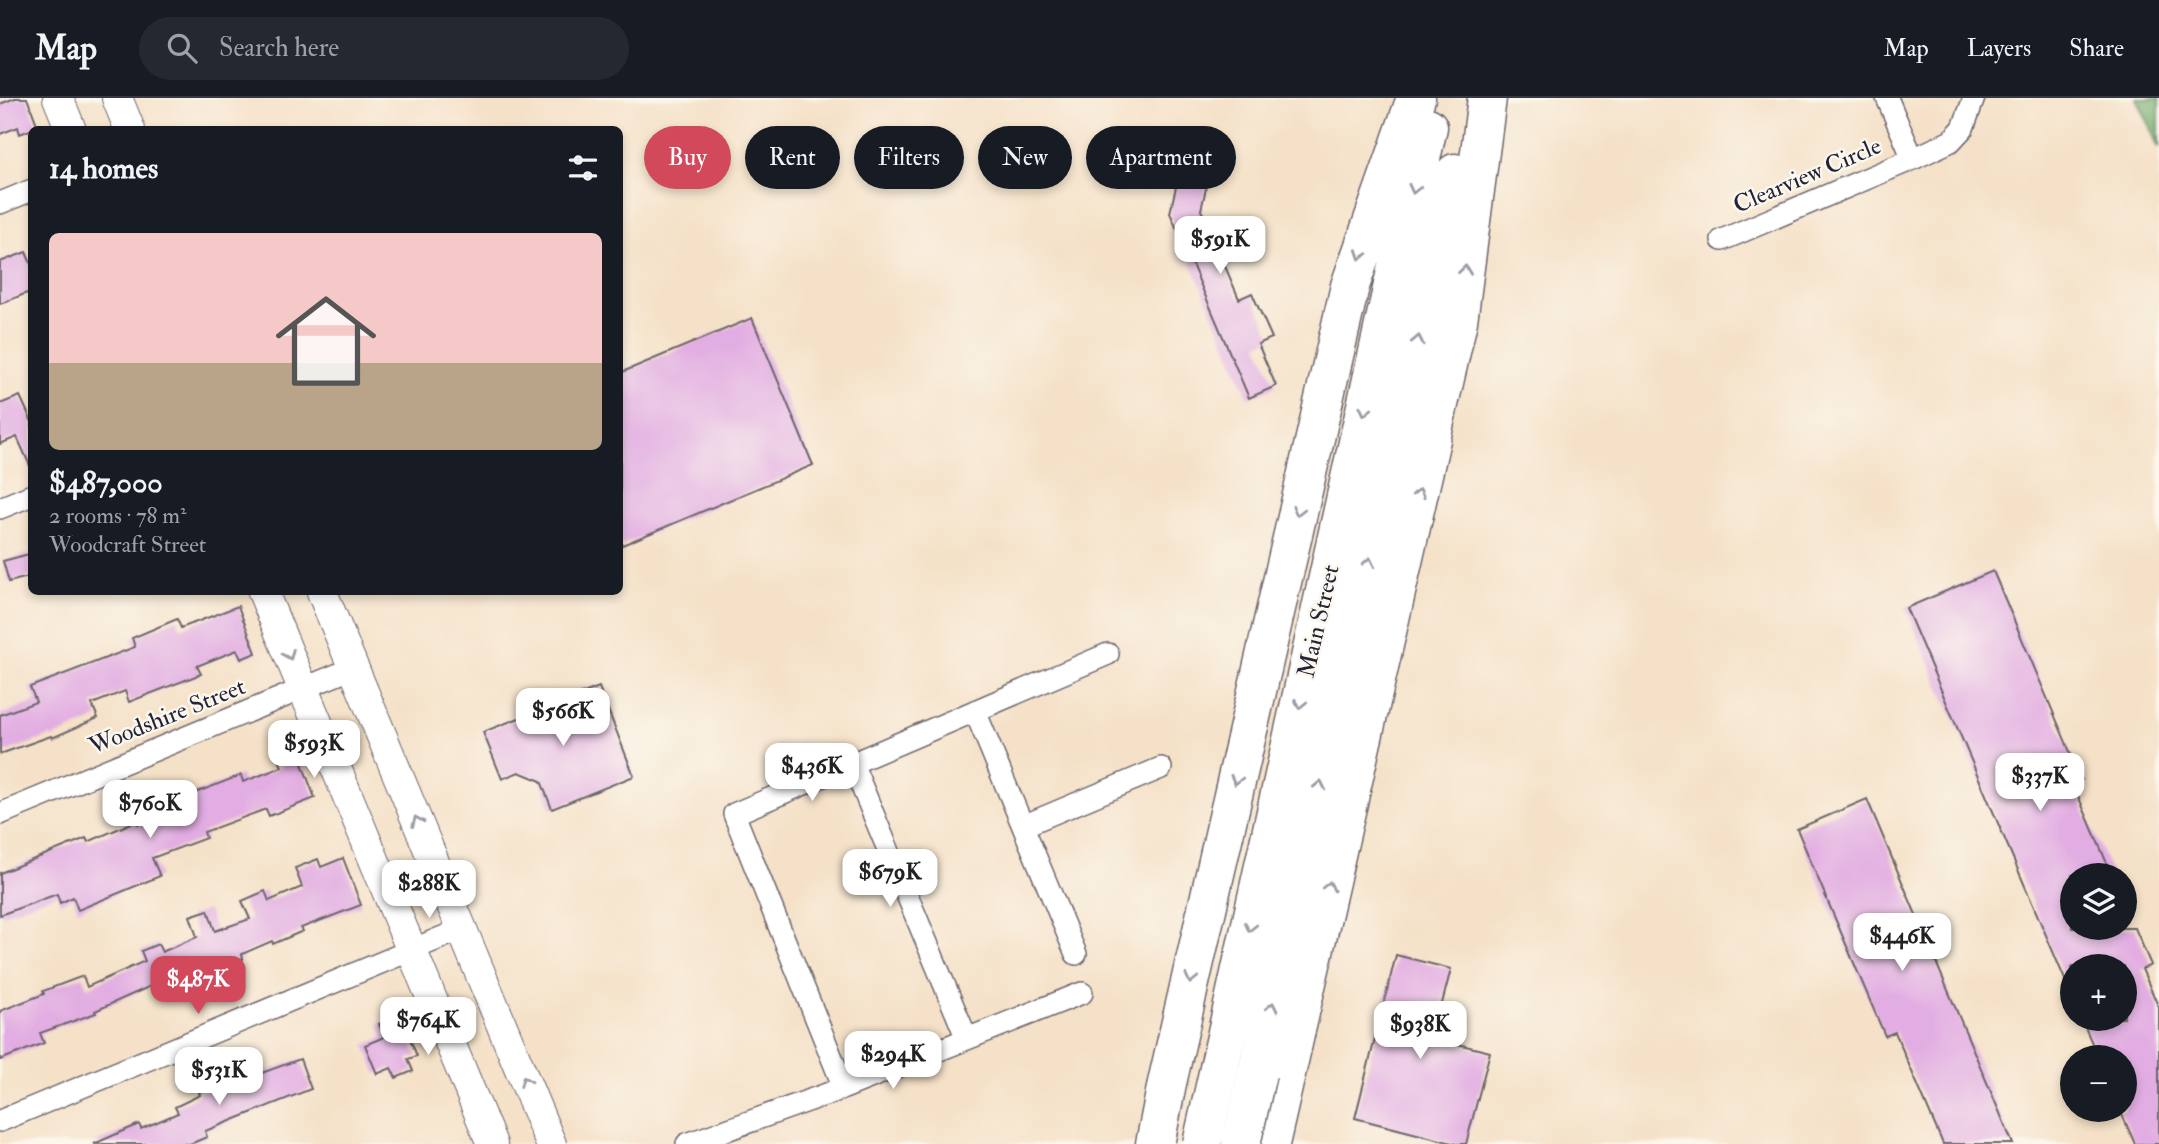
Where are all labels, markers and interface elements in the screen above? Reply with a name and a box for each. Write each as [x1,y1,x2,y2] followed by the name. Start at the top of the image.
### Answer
[139,17,629,80] search box
[35,28,97,69] text: Map
[163,29,201,67] icon: search
[219,32,339,64] text: Search here
[1884,33,1929,64] text: Map
[1967,33,2031,64] text: Layers
[2069,33,2124,64] text: Share
[644,126,731,189] chip: Buy
[745,126,840,189] chip: Rent
[854,126,964,189] chip: Filters
[978,126,1072,189] chip: New
[1086,126,1236,189] chip: Apartment
[1729,130,1886,221] street label: Clearview Circle
[564,149,602,187] icon: filters
[49,150,158,187] text: 14 homes
[1408,182,1423,194] one-way arrow
[1171,216,1269,276] pin: $591K
[1190,224,1250,253] text: $591K
[1355,248,1369,261] one-way arrow
[1457,265,1472,276] one-way arrow
[263,278,389,404] icon: home
[1410,334,1424,346] one-way arrow
[1359,405,1373,417] one-way arrow
[49,464,163,501] text: $487,000
[1411,487,1425,499] one-way arrow
[49,501,187,530] text: 2 rooms · 78 m²
[1292,505,1306,517] one-way arrow
[49,530,206,559] text: Woodcraft Street
[1361,556,1376,568] one-way arrow
[1290,562,1347,680] street label: Main Street
[281,647,295,660] one-way arrow
[83,671,250,762] street label: Woodshire Street
[514,688,612,748] pin: $566K
[532,696,594,725] text: $566K
[1293,698,1308,710] one-way arrow
[265,720,363,780] pin: $593K
[284,728,344,757] text: $593K
[763,744,861,803] pin: $436K
[781,751,843,780] text: $436K
[1991,754,2089,813] pin: $337K
[2011,761,2069,790] text: $337K
[1230,774,1244,786] one-way arrow
[1312,779,1327,791] one-way arrow
[101,780,199,840] pin: $760K
[118,788,182,817] text: $760K
[412,815,426,827] one-way arrow
[841,850,939,909] pin: $679K
[858,857,922,886] text: $679K
[380,860,478,920] pin: $288K
[2060,863,2137,1122] map controls
[2060,863,2137,940] button: layers
[398,868,460,897] text: $288K
[1321,880,1335,892] one-way arrow
[1853,914,1951,973] pin: $446K
[1244,920,1258,932] one-way arrow
[1869,921,1935,950] text: $446K
[2060,954,2137,1031] button: +
[149,956,247,1016] pin: $487K
[167,964,229,993] text: $487K
[1184,973,1199,985] one-way arrow
[379,998,477,1057] pin: $764K
[1263,1001,1278,1013] one-way arrow
[1371,1002,1469,1061] pin: $938K
[396,1005,460,1034] text: $764K
[1390,1009,1450,1038] text: $938K
[844,1032,942,1091] pin: $294K
[861,1039,925,1068] text: $294K
[2060,1045,2137,1122] button: −
[170,1048,268,1107] pin: $531K
[191,1055,247,1084] text: $531K
[520,1076,534,1088] one-way arrow

